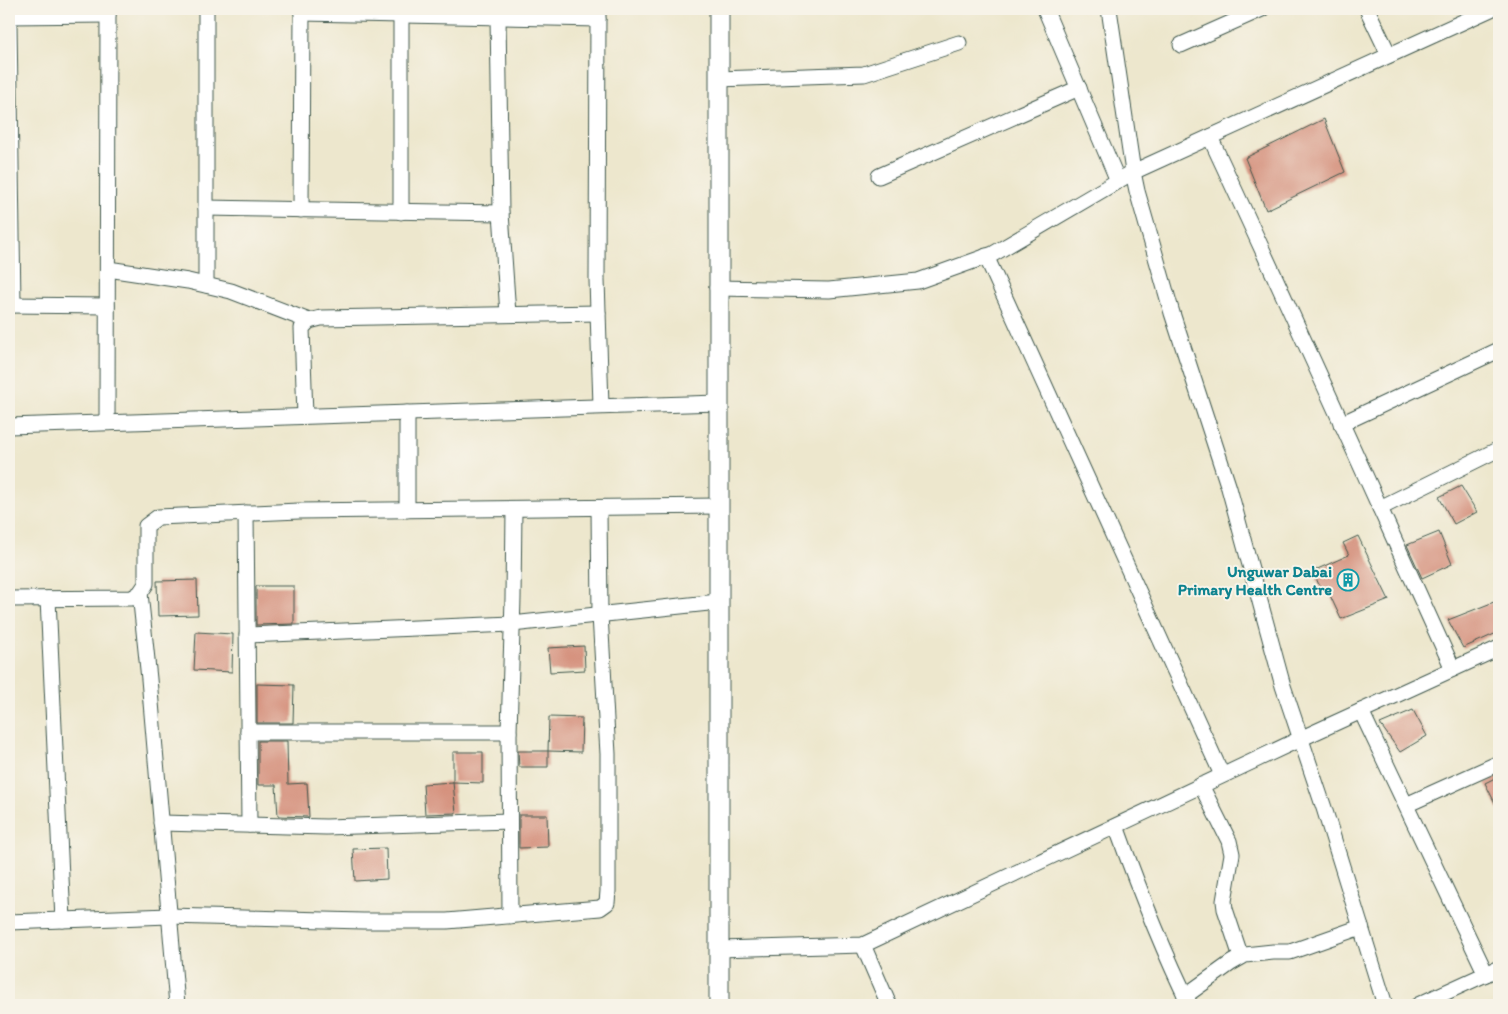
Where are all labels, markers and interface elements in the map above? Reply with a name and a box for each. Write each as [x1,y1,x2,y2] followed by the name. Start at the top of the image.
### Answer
[1178,562,1332,600] place label: Unguwar Dabai Primary Health Centre
[1336,568,1360,592] building icon: Unguwar Dabai Primary Health Centre

